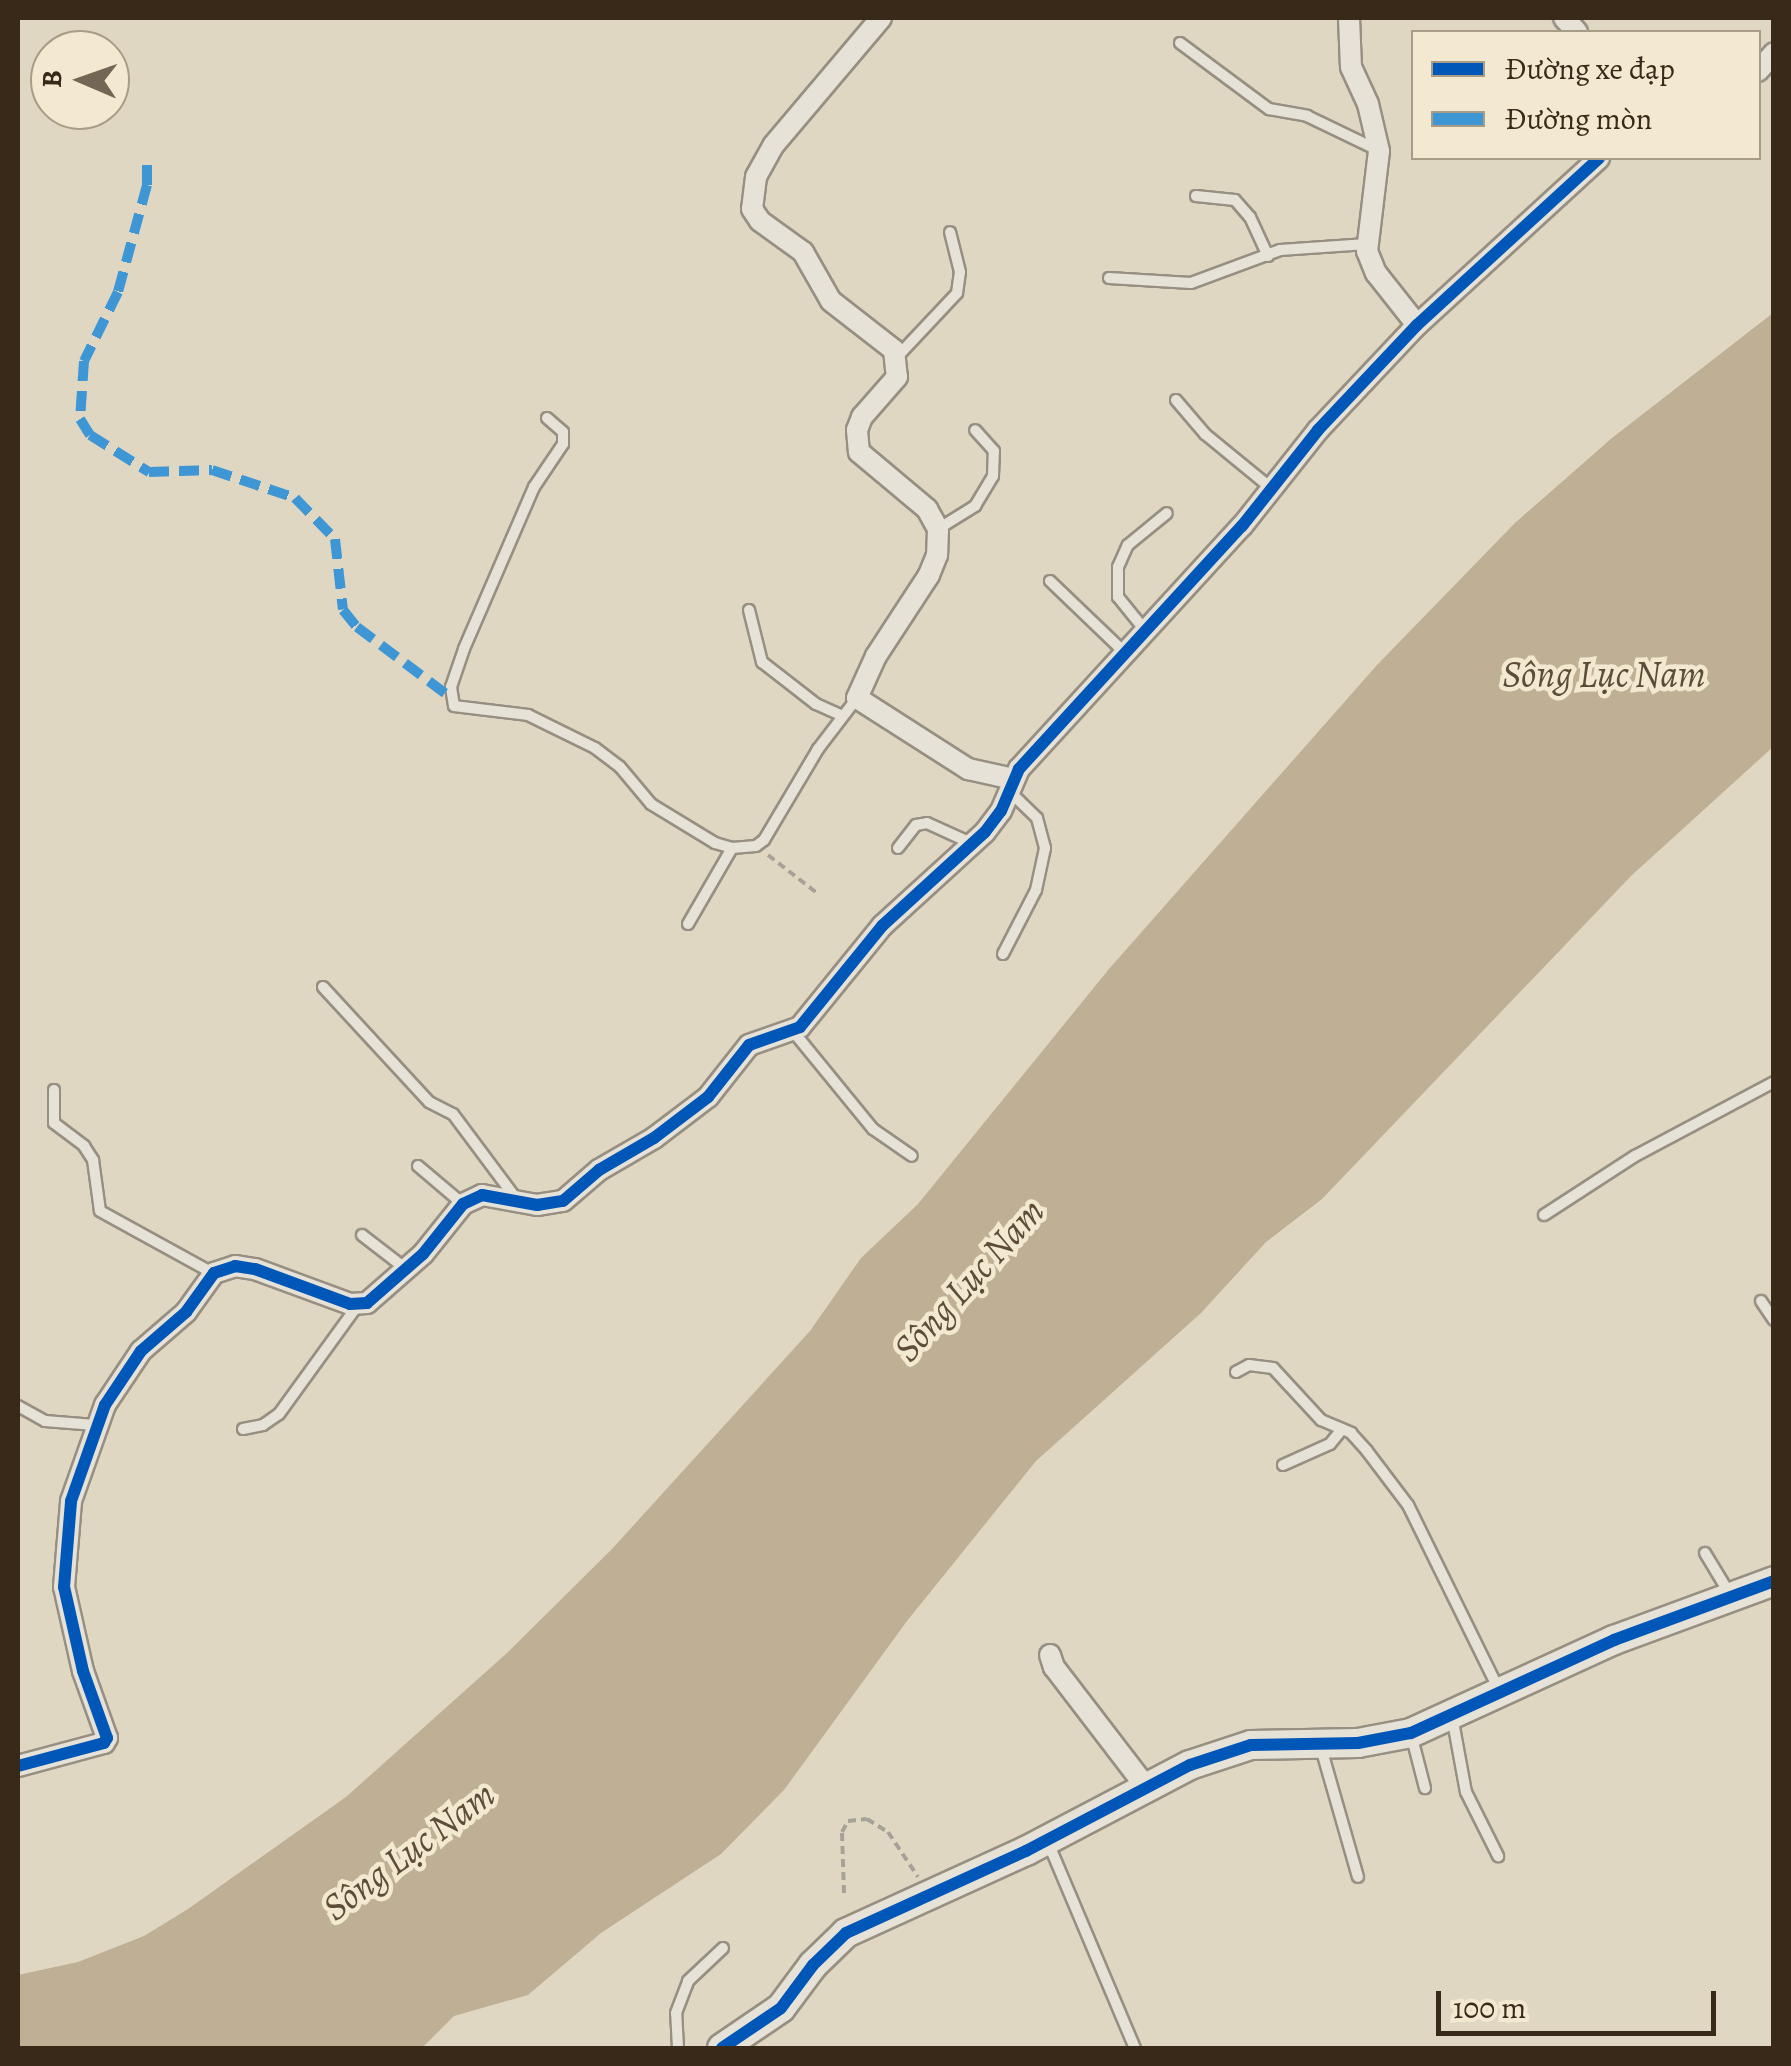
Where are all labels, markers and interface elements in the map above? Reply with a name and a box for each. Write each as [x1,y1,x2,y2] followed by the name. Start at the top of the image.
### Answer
[30,30,130,130] north arrow
[1411,30,1761,160] legend
[1505,49,1675,89] text: Đường xe đạp
[33,70,71,88] text: B
[1505,99,1652,139] text: Đường mòn
[1502,652,1706,698] water label: Sông Lục Nam
[884,1189,1054,1371] water label: Sông Lục Nam
[314,1772,504,1930] water label: Sông Lục Nam
[1441,1971,1721,2033] scale bar
[1453,1988,1526,2028] text: 100 m

